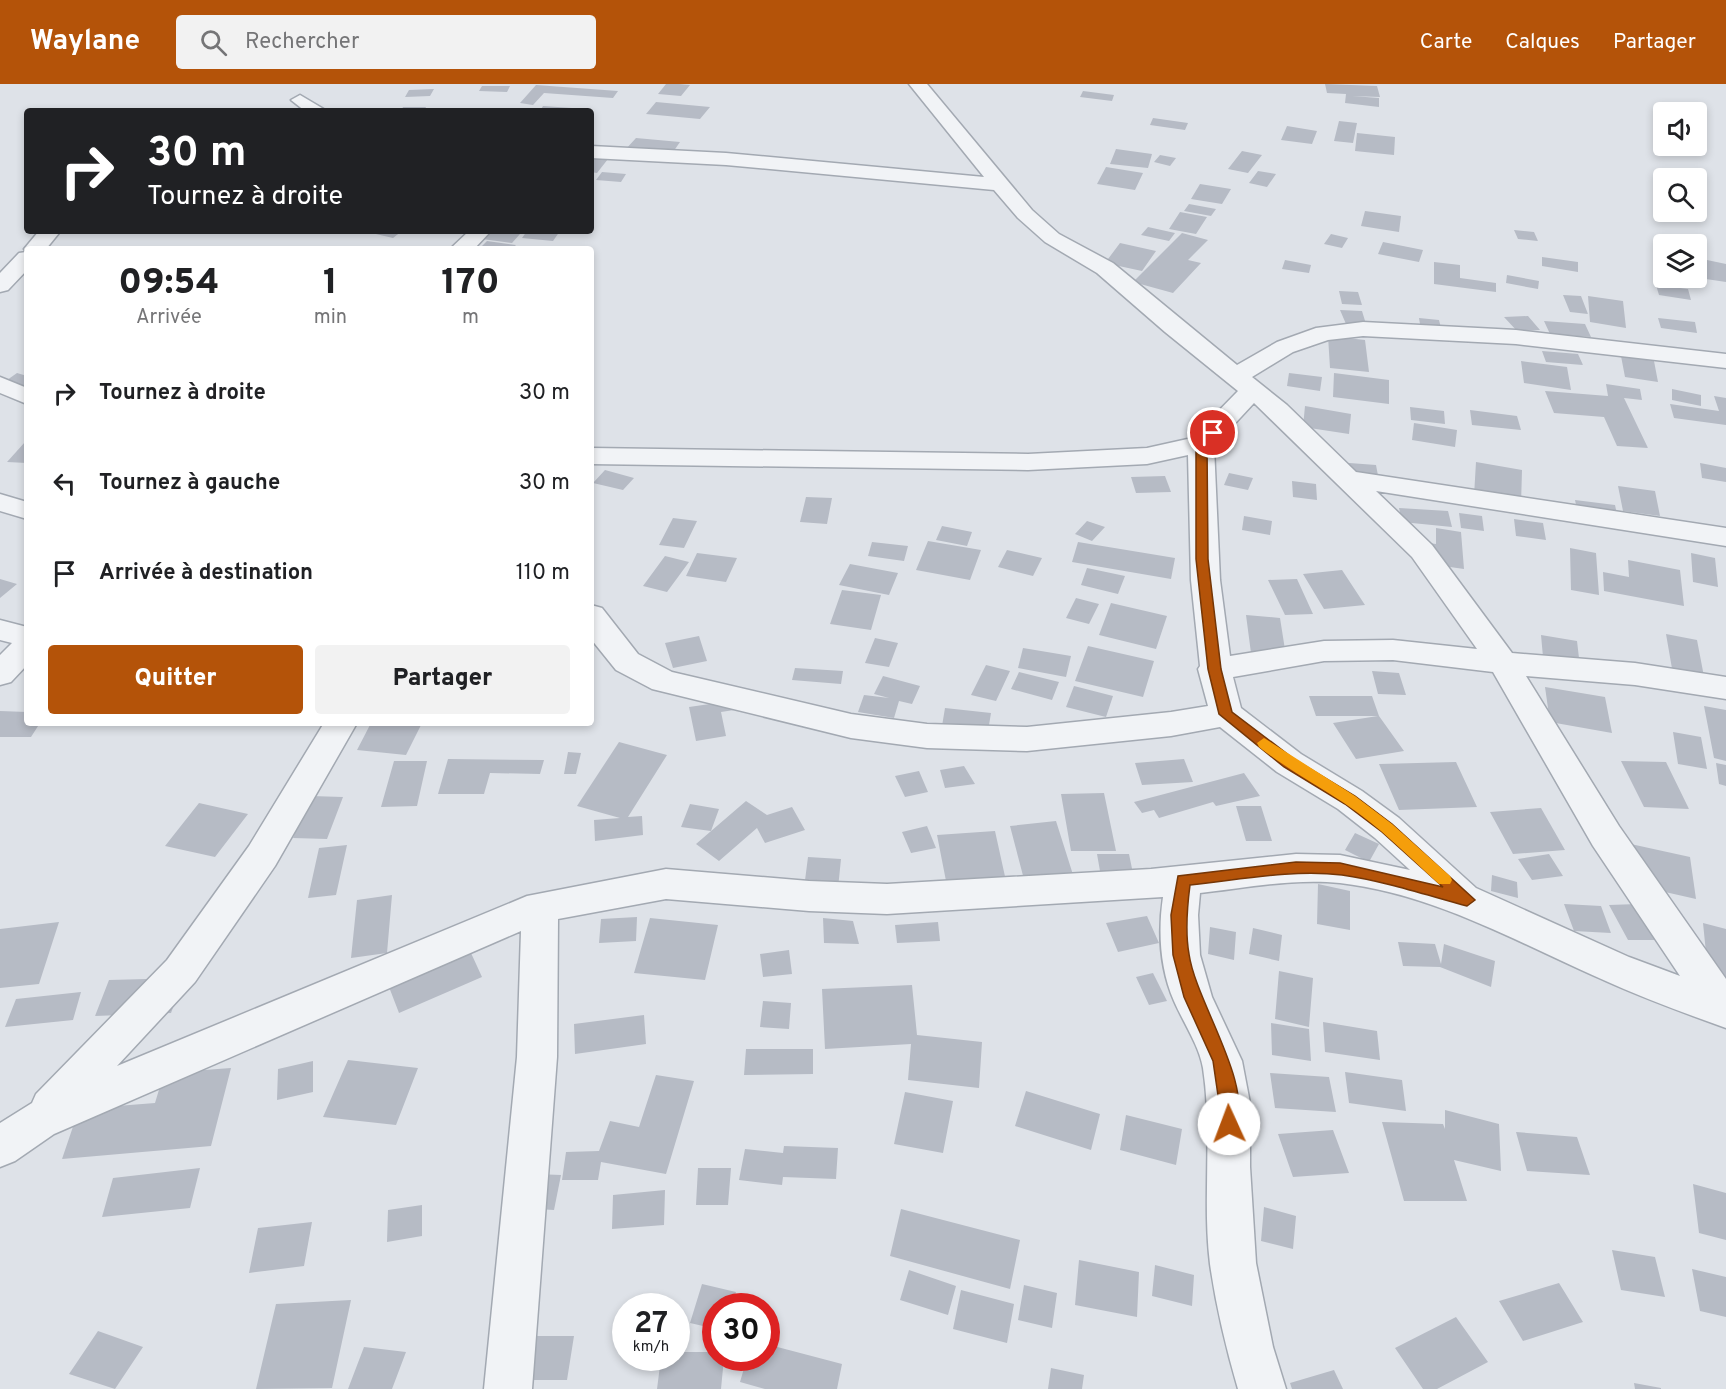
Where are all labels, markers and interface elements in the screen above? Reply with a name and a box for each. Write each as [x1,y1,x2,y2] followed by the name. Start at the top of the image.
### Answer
[176,15,596,69] search box
[30,24,140,60] text: Waylane
[197,26,230,59] icon: search
[245,29,359,56] text: Rechercher
[1420,29,1472,56] text: Carte
[1505,29,1580,56] text: Calques
[1613,29,1696,56] text: Partager
[1653,102,1707,288] map controls
[1653,102,1707,156] button: sound
[147,128,246,181] text: 30 m
[48,132,126,210] icon: right
[1653,168,1707,222] button: search
[147,180,343,214] text: Tournez à droite
[1653,234,1707,288] button: layers
[118,261,219,307] text: 09:54
[323,261,338,307] text: 1
[441,261,500,307] text: 170
[136,305,202,331] text: Arrivée
[314,305,347,331] text: min
[462,305,479,331] text: m
[48,377,81,410] icon: right
[99,380,266,407] text: Tournez à droite
[519,380,570,407] text: 30 m
[1187,407,1238,458] pin
[1196,416,1229,449] icon: arrive
[48,467,81,500] icon: left
[99,470,280,497] text: Tournez à gauche
[519,470,570,497] text: 30 m
[48,557,81,590] icon: arrive
[99,560,313,587] text: Arrivée à destination
[516,560,570,587] text: 110 m
[48,645,303,714] button: Quitter
[315,645,570,714] button: Partager
[1197,1092,1261,1156] position arrow
[702,1293,780,1371] speed limit sign: 30
[634,1306,668,1343] text: 27
[633,1338,669,1357] text: km/h

